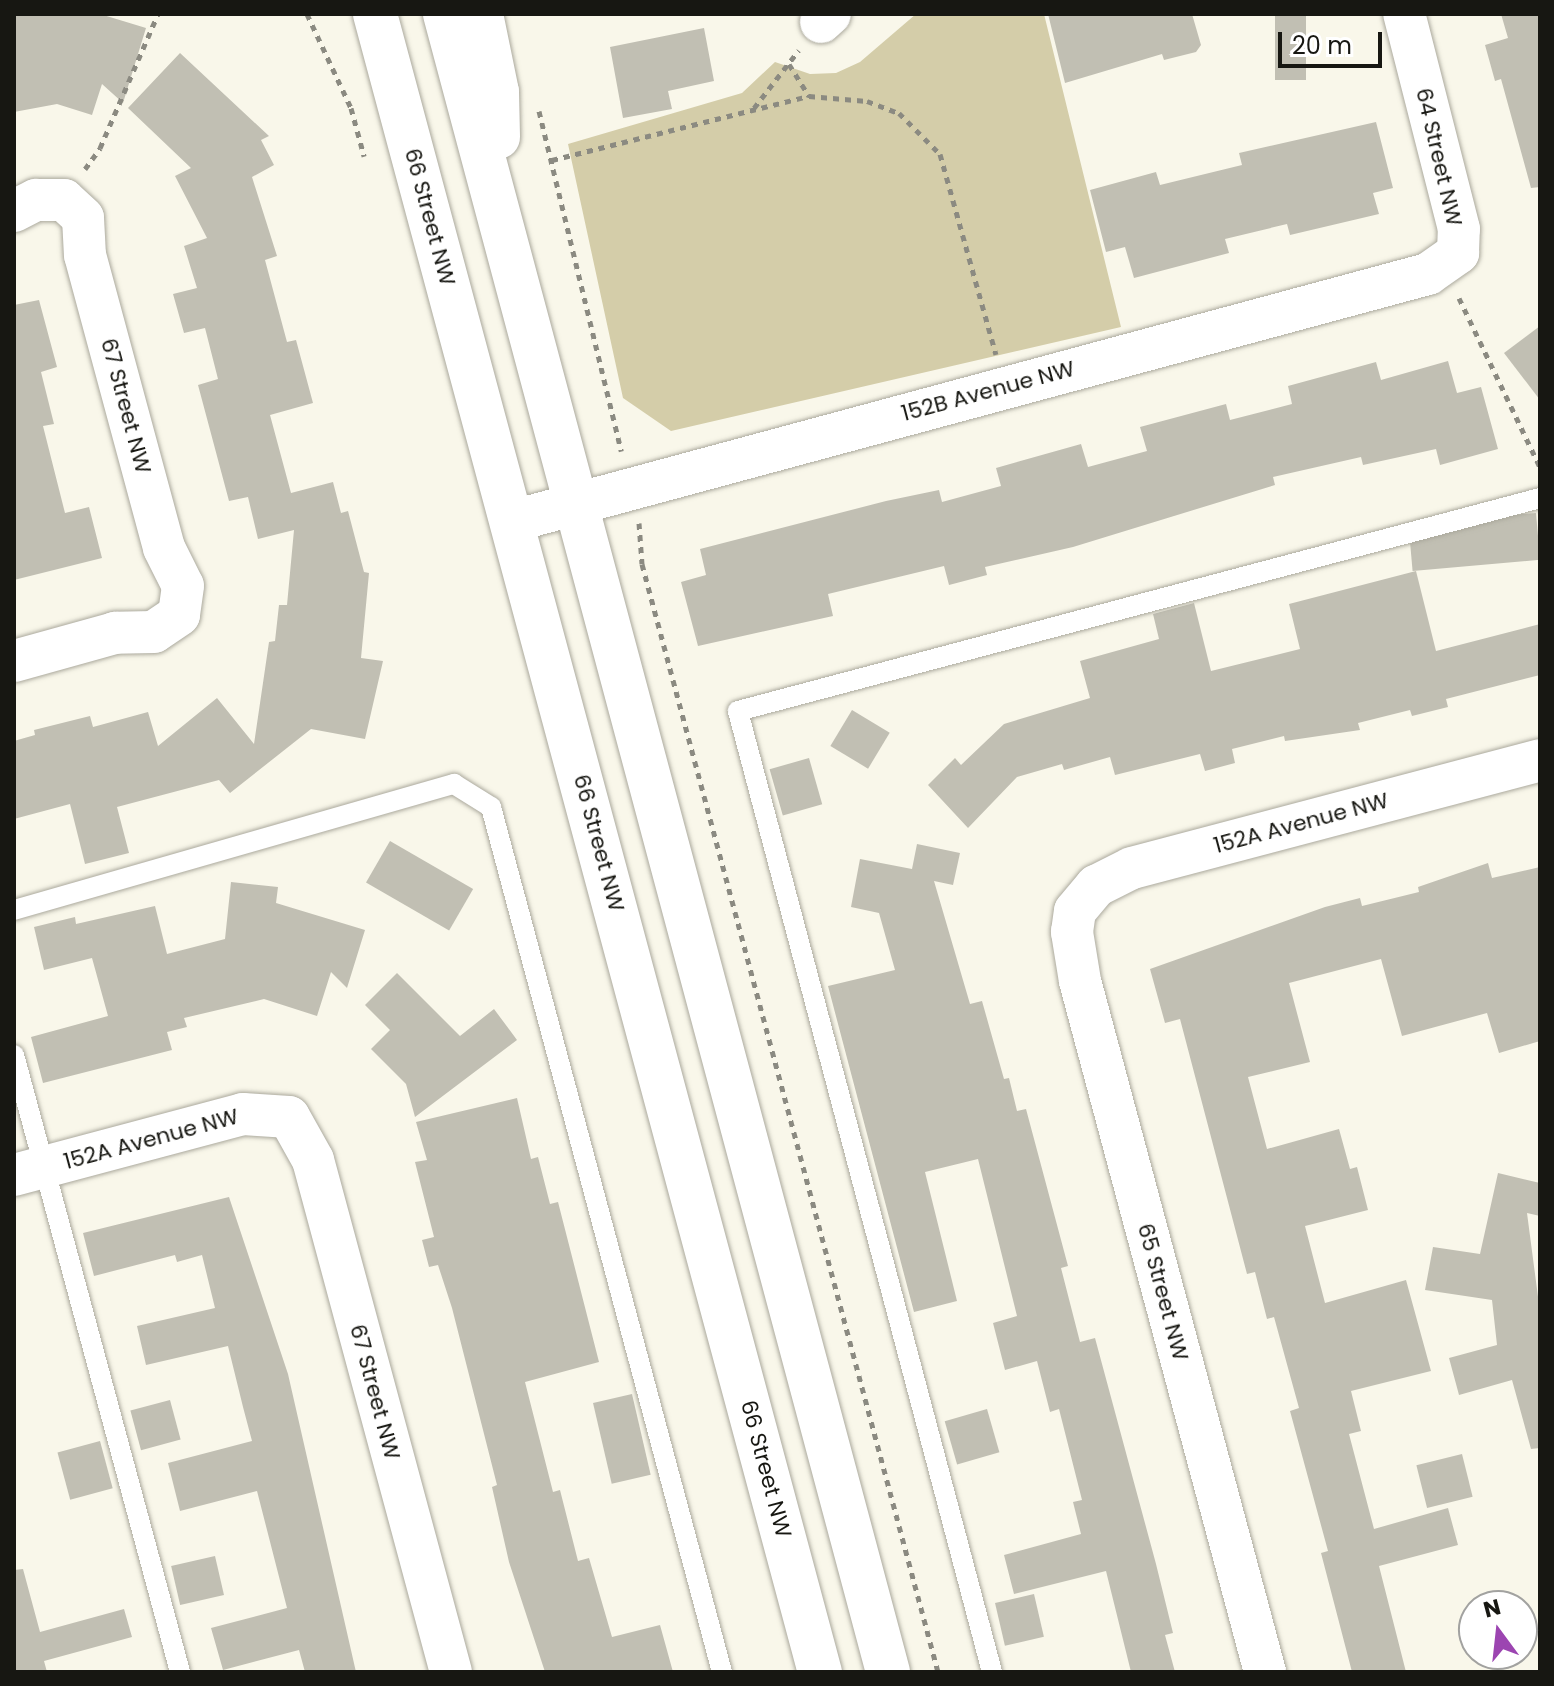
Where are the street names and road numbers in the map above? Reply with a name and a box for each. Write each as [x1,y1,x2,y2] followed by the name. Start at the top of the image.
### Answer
[1410,85,1468,229] street label: 64 Street NW
[399,145,461,289] street label: 66 Street NW
[95,335,157,477] street label: 67 Street NW
[898,355,1078,427] street label: 152B Avenue NW
[568,771,630,915] street label: 66 Street NW
[1211,787,1391,859] street label: 152A Avenue NW
[61,1103,241,1175] street label: 152A Avenue NW
[1132,1221,1194,1363] street label: 65 Street NW
[344,1321,406,1463] street label: 67 Street NW
[735,1397,797,1541] street label: 66 Street NW

